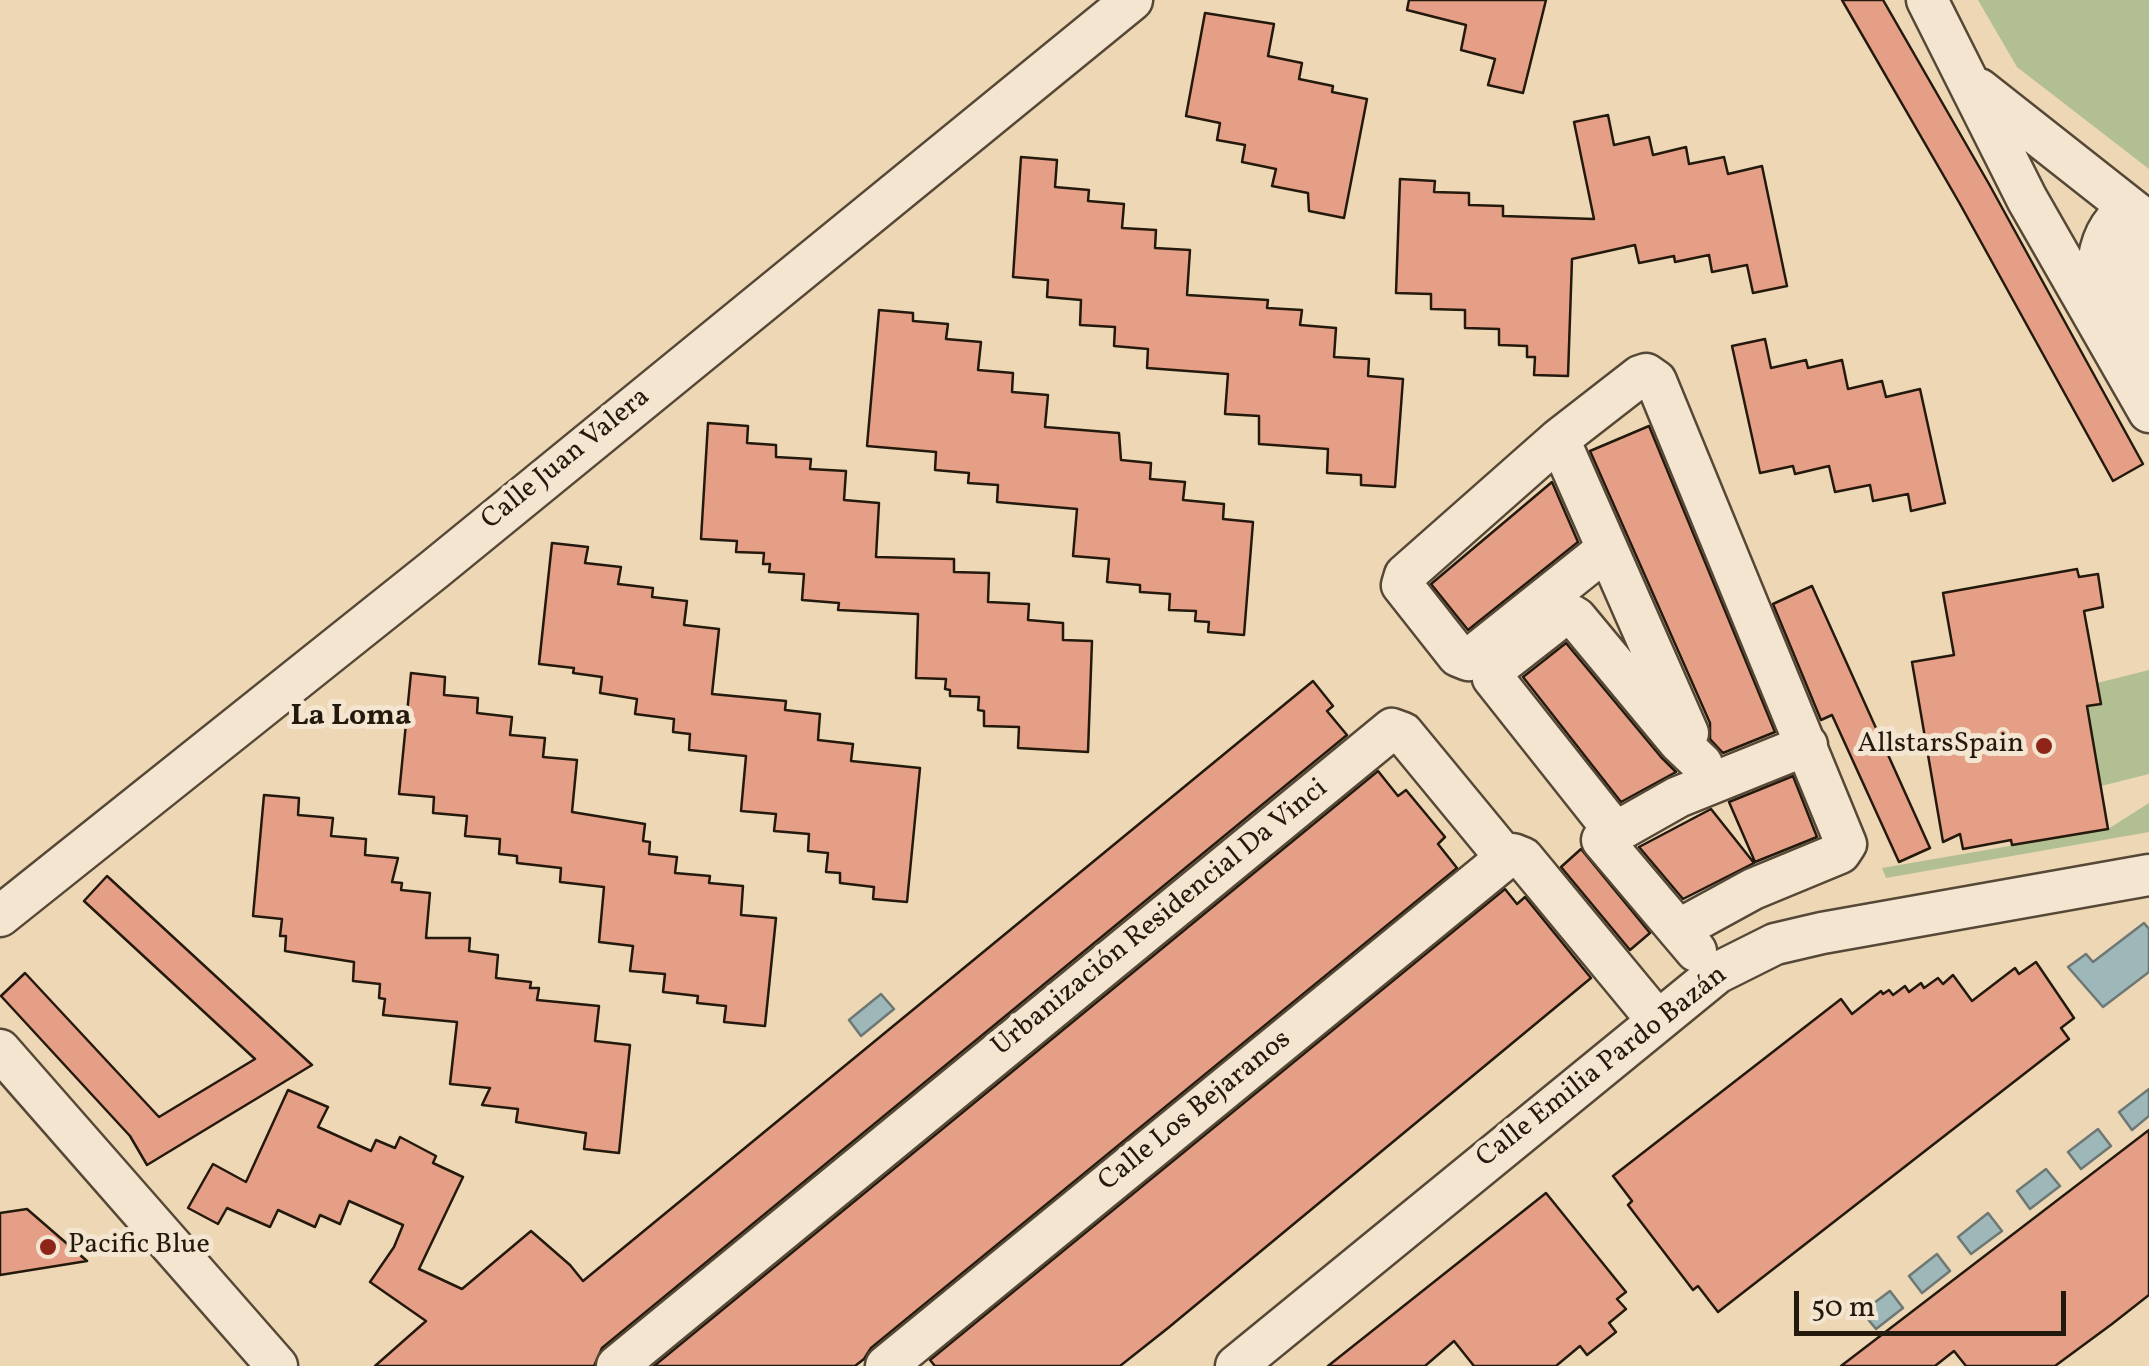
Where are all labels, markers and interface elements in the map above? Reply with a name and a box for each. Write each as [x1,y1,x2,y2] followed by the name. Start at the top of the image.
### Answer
[476,382,658,538] street label: Calle Juan Valera
[291,700,411,736] district label: La Loma
[1857,729,2024,763] place label: AllstarsSpain
[2033,735,2055,757] marker: AllstarsSpain
[986,773,1336,1065] street label: Urbanización Residencial Da Vinci
[1471,960,1735,1176] street label: Calle Emilia Pardo Bazán
[1093,1024,1299,1200] street label: Calle Los Bejaranos
[68,1230,210,1264] place label: Pacific Blue
[37,1236,59,1258] marker: Pacific Blue
[1799,1271,2072,1333] scale bar
[1811,1287,1875,1329] text: 50 m

